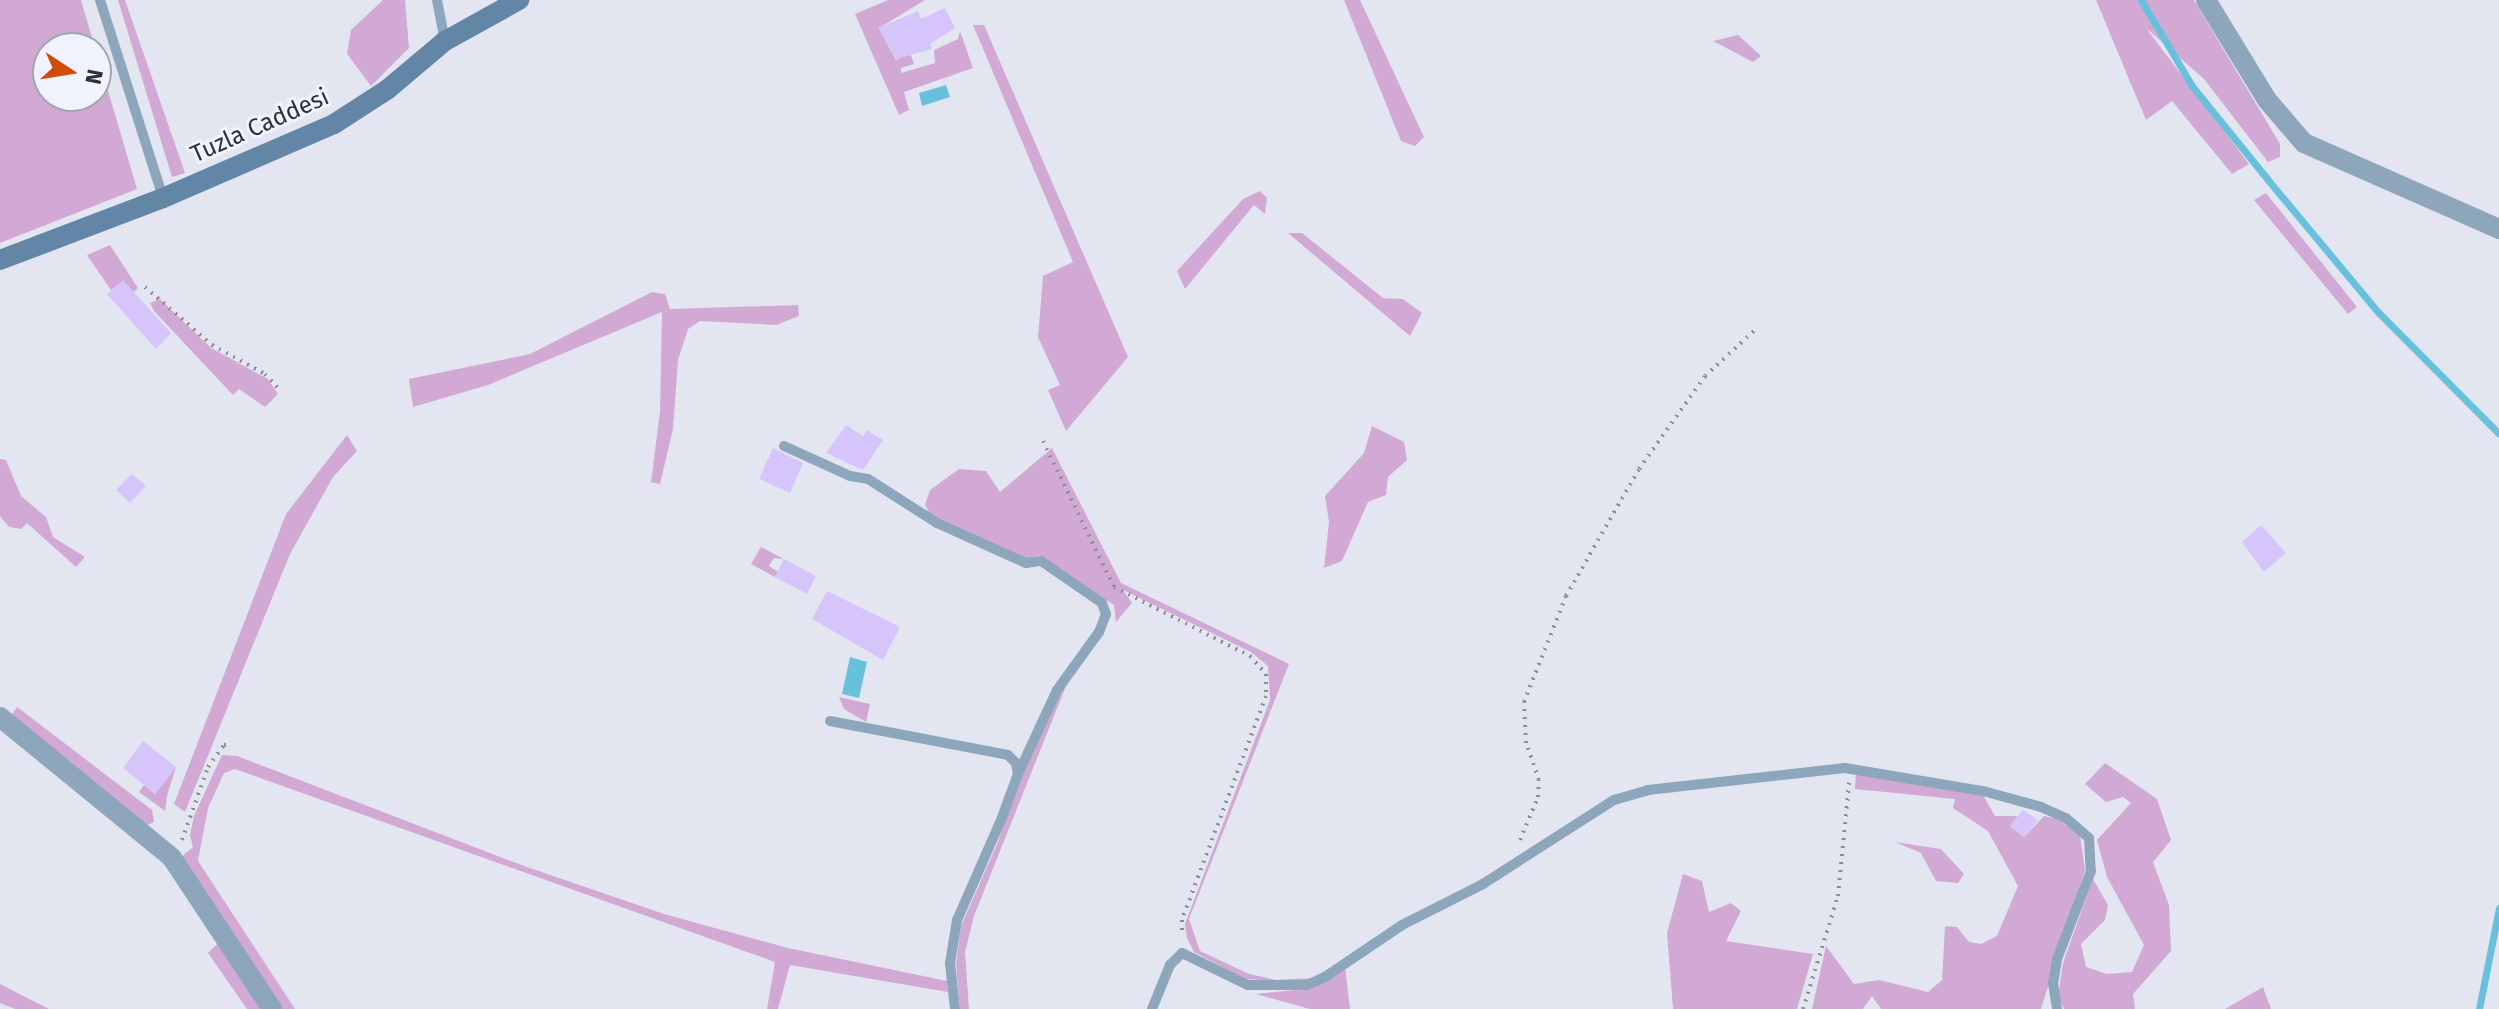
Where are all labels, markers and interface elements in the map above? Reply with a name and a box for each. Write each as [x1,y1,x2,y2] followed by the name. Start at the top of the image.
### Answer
[32,32,112,112] north arrow
[79,67,109,87] text: N
[186,83,334,169] street label: Tuzla Caddesi

